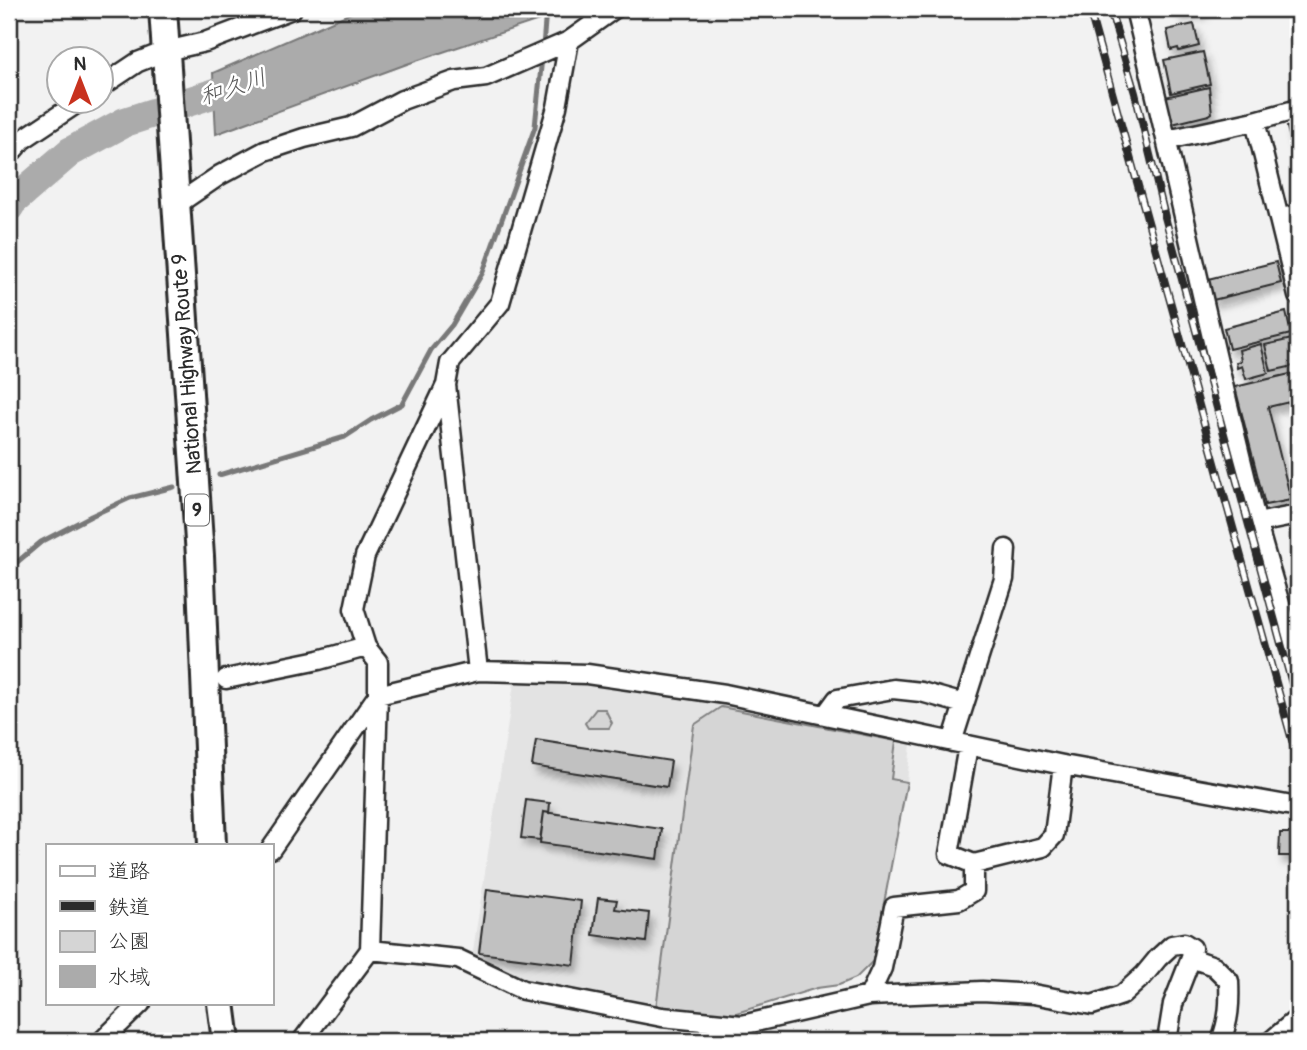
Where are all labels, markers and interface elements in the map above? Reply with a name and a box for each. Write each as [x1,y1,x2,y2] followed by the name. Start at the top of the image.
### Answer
[46,46,116,116] north arrow
[74,52,87,76] text: N
[196,63,270,111] water label: 和久川
[166,253,208,475] street label: National Highway Route 9
[185,495,209,526] road number: 9
[46,844,273,1004] legend
[108,858,150,885] text: 道路
[108,894,150,921] text: 鉄道
[108,928,150,955] text: 公園
[108,964,150,991] text: 水域

